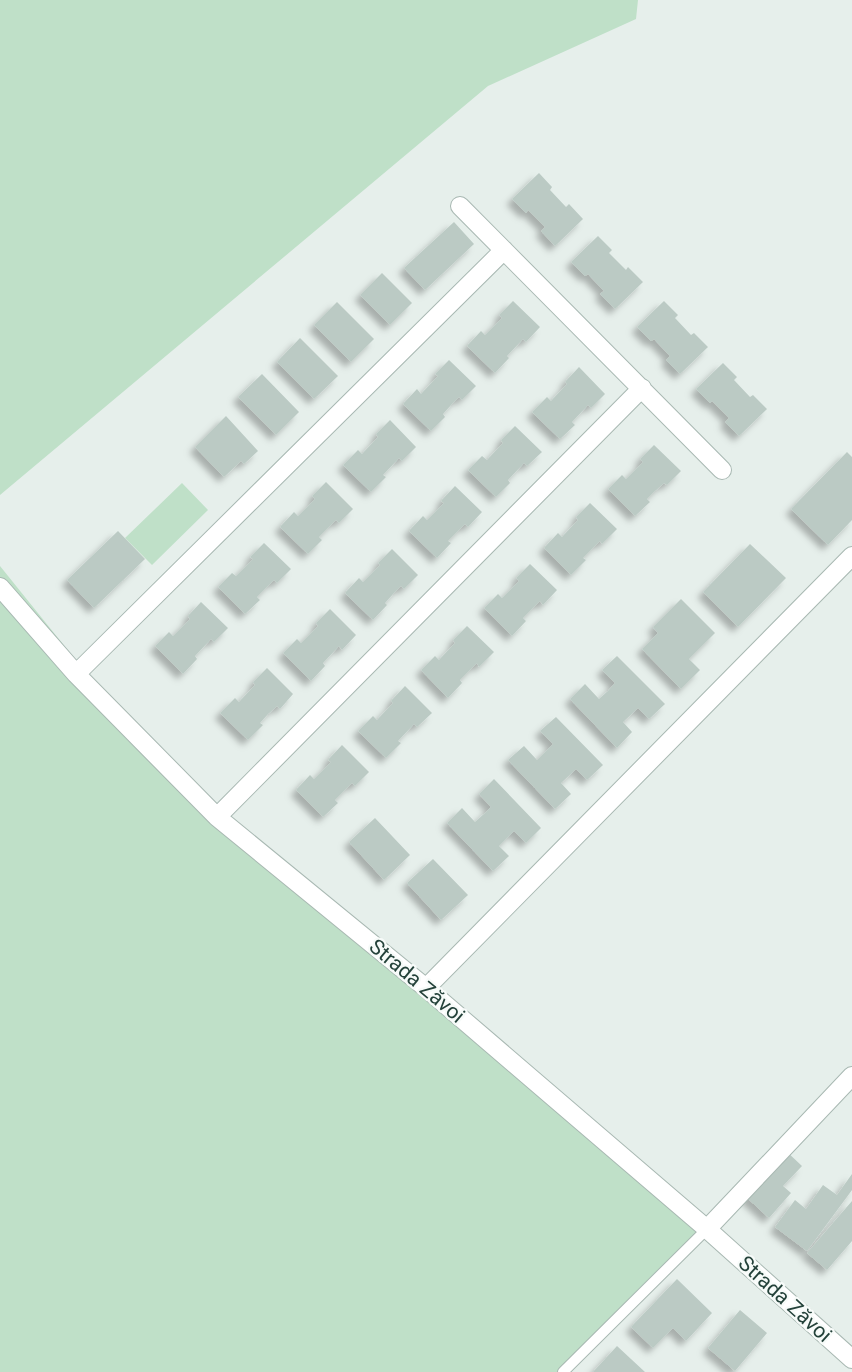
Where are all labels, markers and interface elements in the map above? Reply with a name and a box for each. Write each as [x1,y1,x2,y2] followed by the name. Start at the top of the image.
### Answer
[365,934,469,1028] street label: Strada Zăvoi
[734,1251,836,1347] street label: Strada Zăvoi

